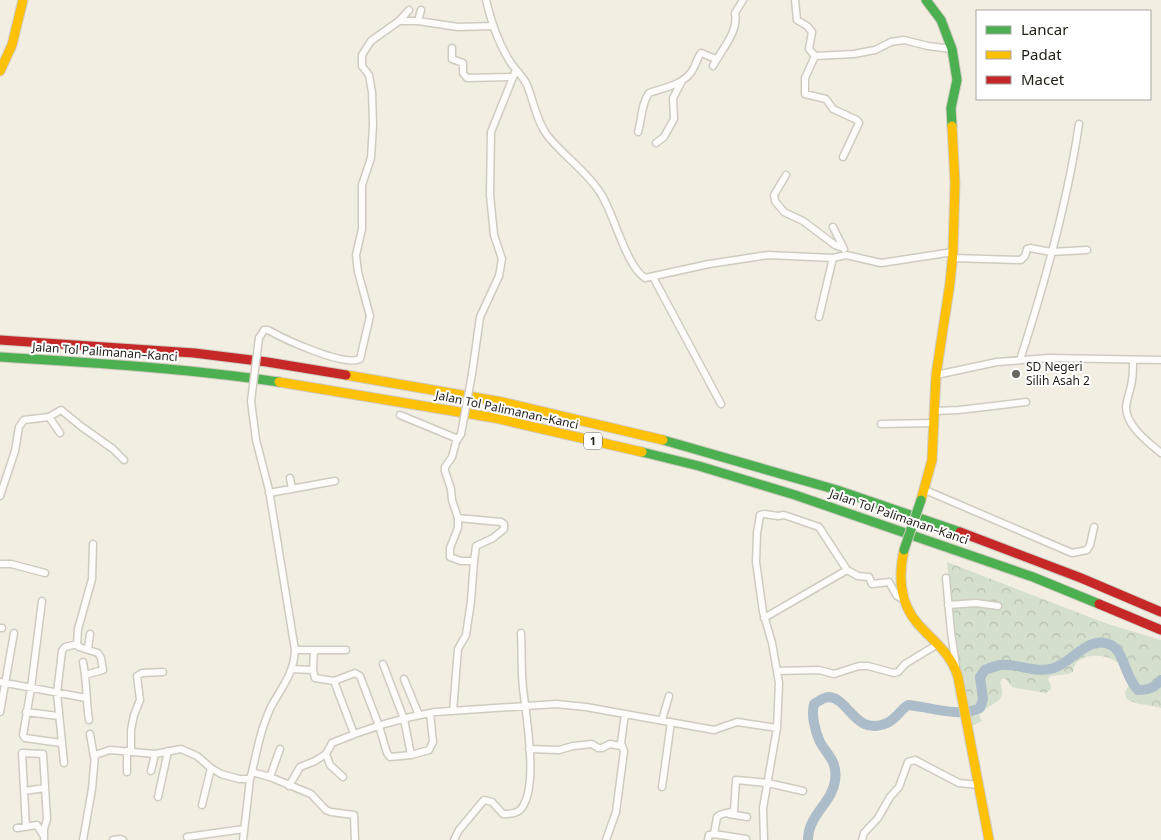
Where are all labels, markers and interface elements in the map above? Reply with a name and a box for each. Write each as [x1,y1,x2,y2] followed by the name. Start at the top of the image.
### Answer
[976,10,1151,100] legend
[1021,19,1068,39] text: Lancar
[1021,44,1062,64] text: Padat
[1021,69,1065,89] text: Macet
[31,338,178,365] street label: Jalan Tol Palimanan–Kanci
[1026,358,1090,389] place label: SD Negeri Silih Asah 2
[1010,368,1022,380] marker: SD Negeri Silih Asah 2
[433,386,580,433] street label: Jalan Tol Palimanan–Kanci
[584,432,602,450] road number: 1
[827,484,971,548] street label: Jalan Tol Palimanan–Kanci

